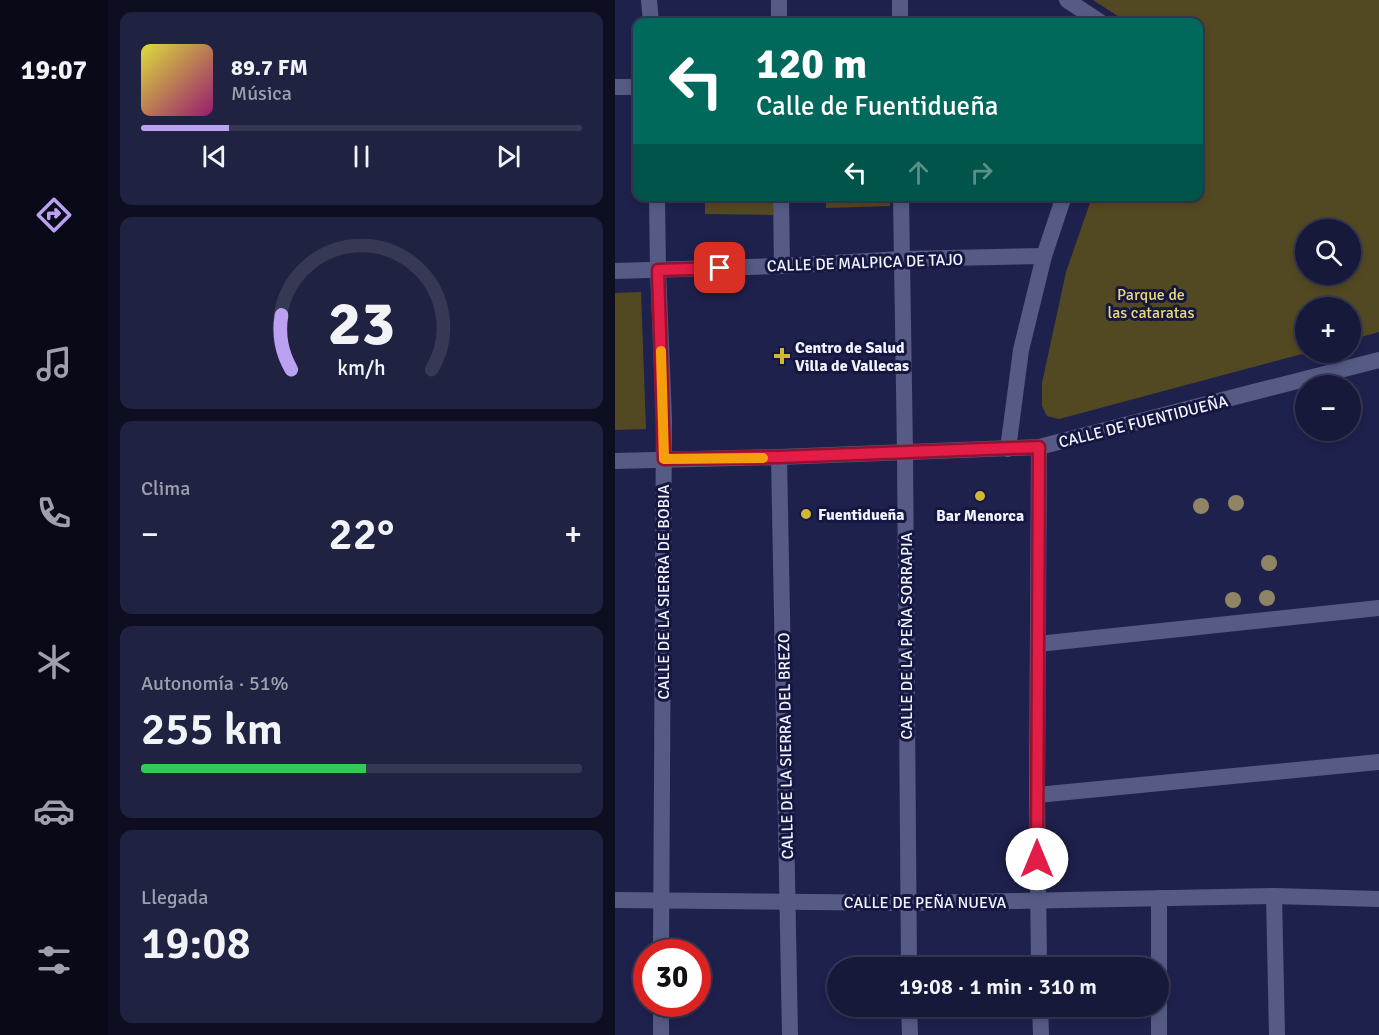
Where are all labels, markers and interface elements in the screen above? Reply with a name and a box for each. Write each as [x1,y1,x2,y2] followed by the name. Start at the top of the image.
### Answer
[756,39,867,90] text: 120 m
[657,42,735,120] icon: left
[21,54,87,87] text: 19:07
[231,54,308,81] text: 89.7 FM
[231,81,292,106] text: Música
[756,90,999,123] text: Calle de Fuentidueña
[198,140,231,173] icon: previous
[345,140,378,173] icon: pause
[492,140,525,173] icon: next
[839,156,872,189] icon: left
[902,156,935,189] icon: ahead
[965,156,998,189] icon: right
[33,194,75,236] icon: directions
[1295,219,1361,441] map controls
[1295,219,1361,285] button: search
[694,242,745,293] pin
[767,250,964,276] street label: CALLE DE MALPICA DE TAJO
[703,251,736,284] icon: arrive
[328,285,395,362] text: 23
[1108,285,1194,323] park label: Parque de las cataratas
[1295,297,1361,363] button: +
[795,338,909,376] place label: Centro de Salud Villa de Vallecas
[33,343,75,385] icon: music
[773,347,791,365] marker: Centro de Salud Villa de Vallecas
[337,355,386,381] text: km/h
[1295,375,1361,441] button: −
[1057,391,1230,453] street label: CALLE DE FUENTIDUEÑA
[141,476,190,501] text: Clima
[654,484,674,700] street label: CALLE DE LA SIERRA DE BOBIA
[973,489,987,503] marker: Bar Menorca
[33,492,75,534] icon: phone
[818,505,905,525] place label: Fuentidueña
[936,506,1024,526] place label: Bar Menorca
[329,507,394,562] text: 22°
[799,507,813,521] marker: Fuentidueña
[141,514,159,555] text: −
[564,514,582,555] text: +
[897,532,917,740] street label: CALLE DE LA PEÑA SORRAPIA
[774,632,798,859] street label: CALLE DE LA SIERRA DEL BREZO
[33,641,75,683] icon: climate
[141,671,289,696] text: Autonomía · 51%
[141,702,283,757] text: 255 km
[33,790,75,832] icon: car
[1005,827,1069,891] position arrow
[141,885,208,910] text: Llegada
[844,893,1006,913] street label: CALLE DE PEÑA NUEVA
[141,916,251,971] text: 19:08
[33,939,75,981] icon: filters
[633,939,711,1017] speed limit sign: 30
[899,973,1097,1000] text: 19:08 · 1 min · 310 m

